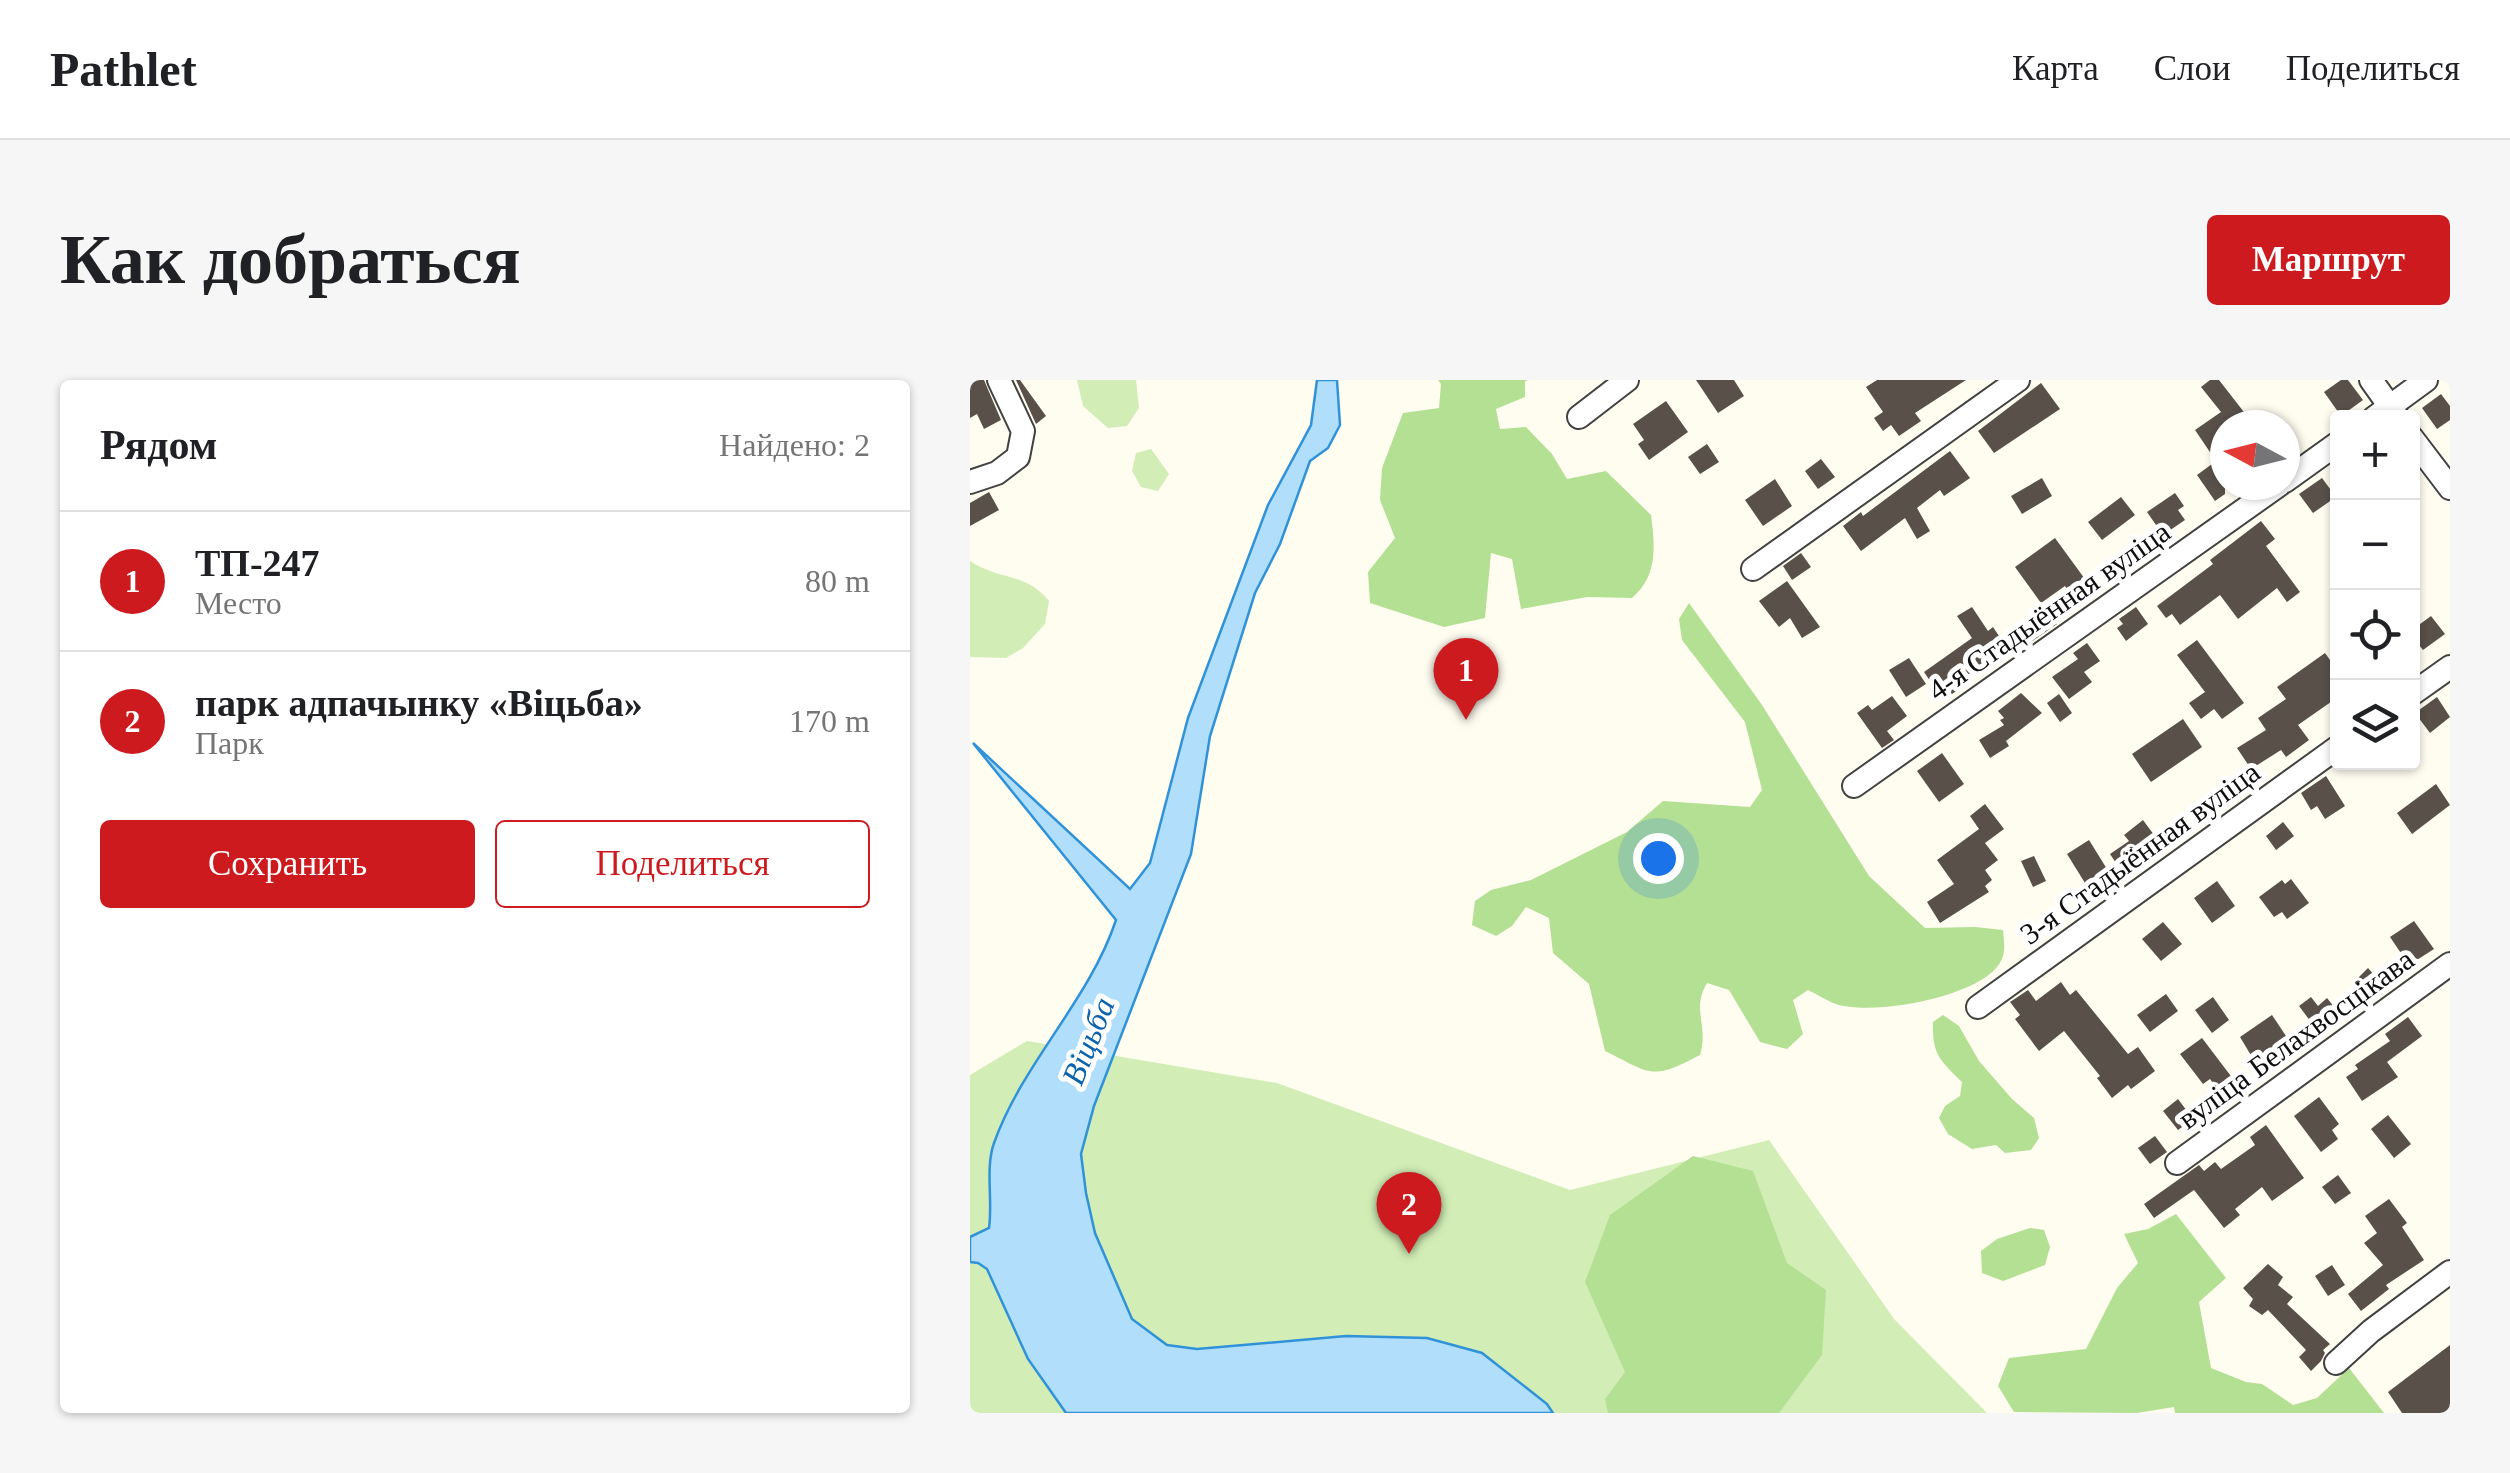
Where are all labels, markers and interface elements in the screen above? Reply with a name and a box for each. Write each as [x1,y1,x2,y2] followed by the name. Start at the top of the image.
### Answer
[50,43,197,96] text: Pathlet
[2012,49,2099,88] text: Карта
[2154,49,2231,88] text: Слои
[2286,49,2460,88] text: Поделиться
[2207,215,2450,305] button: Маршрут
[60,221,521,298] text: Как добраться
[2210,410,2300,500] north arrow
[2330,410,2420,770] map controls
[2330,410,2420,500] button: +
[100,422,217,468] text: Рядом
[719,427,870,463] text: Найдено: 2
[2330,500,2420,590] button: −
[1921,515,2176,707] street label: 4-я Стадыённая вуліца
[195,542,320,584] text: ТП-247
[125,563,141,599] text: 1
[805,563,870,599] text: 80 m
[195,585,282,621] text: Место
[2330,590,2420,680] button: locate
[1434,638,1498,720] pin: 1
[2330,680,2420,770] button: layers
[195,682,643,724] text: парк адпачынку «Віцьба»
[125,703,141,739] text: 2
[789,703,870,739] text: 170 m
[195,725,264,761] text: Парк
[2014,755,2266,950] street label: 3-я Стадыённая вуліца
[100,820,475,908] button: Сохранить
[495,820,870,908] button: Поделиться
[1633,833,1684,884] your location
[2172,942,2420,1135] street label: вуліца Белахвосцікава
[1054,992,1122,1090] water label: Віцьба
[1376,1172,1442,1254] pin: 2

